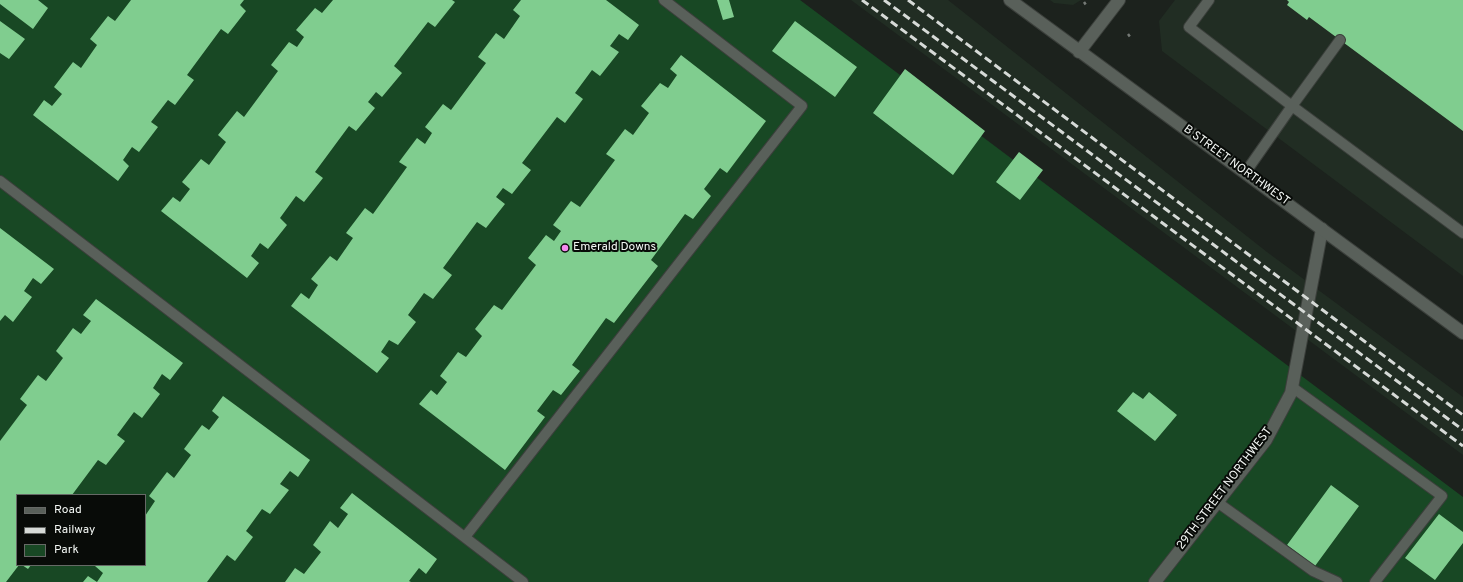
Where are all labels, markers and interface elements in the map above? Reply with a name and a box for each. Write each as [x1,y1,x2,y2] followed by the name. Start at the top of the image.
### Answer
[1180,123,1292,209] street label: B STREET NORTHWEST
[573,241,656,255] place label: Emerald Downs
[560,243,570,253] marker: Emerald Downs
[1174,425,1276,553] street label: 29TH STREET NORTHWEST
[16,494,146,566] legend
[54,502,82,518] text: Road
[54,522,95,538] text: Railway
[54,542,79,558] text: Park

